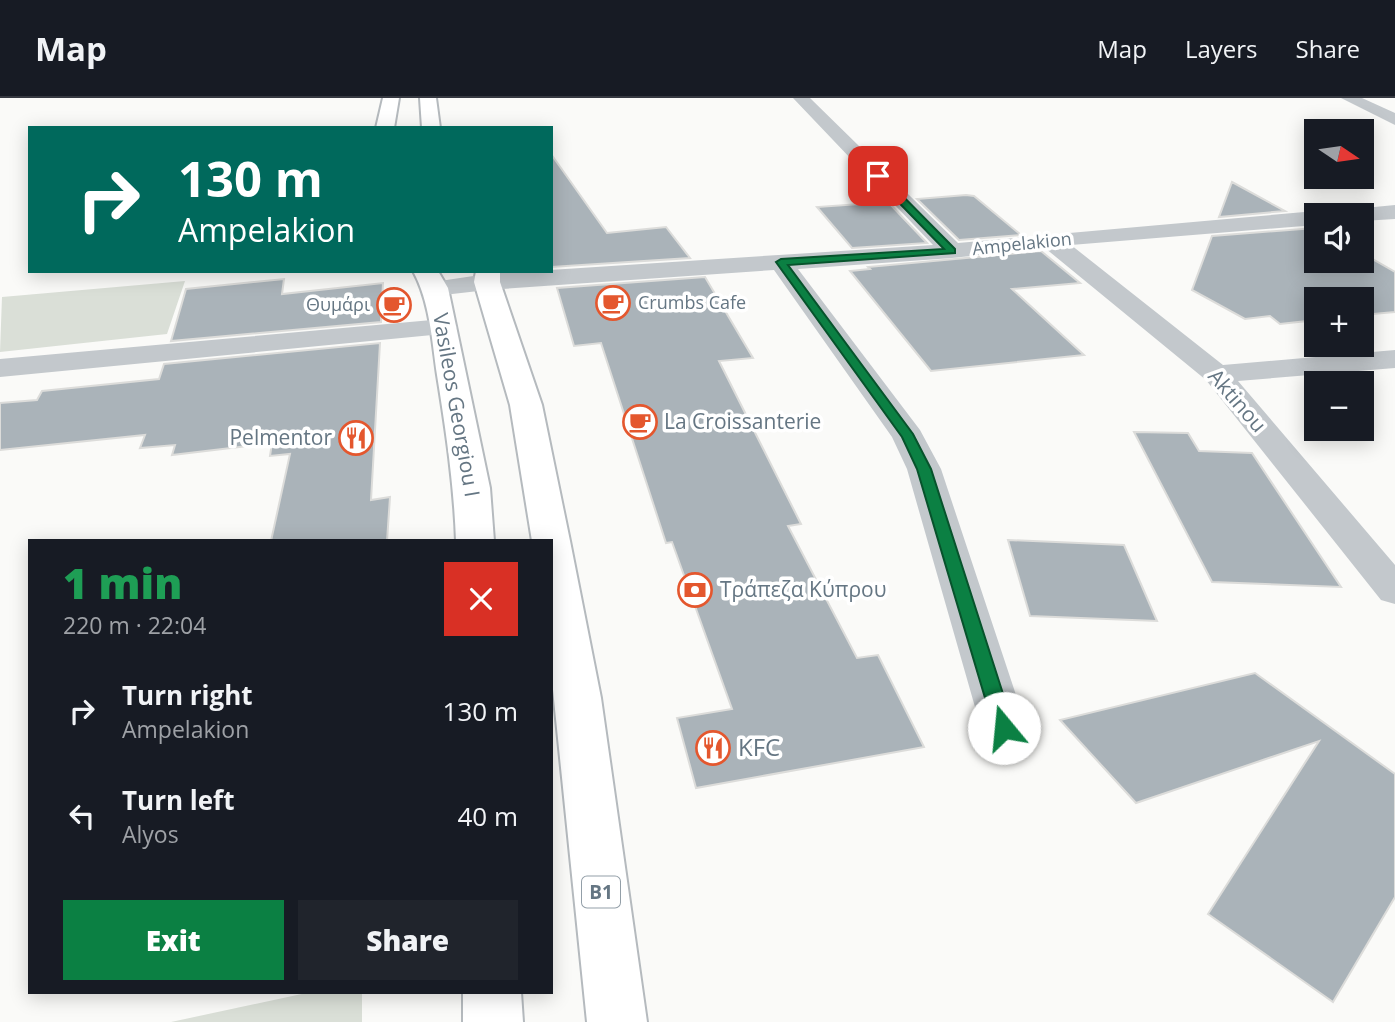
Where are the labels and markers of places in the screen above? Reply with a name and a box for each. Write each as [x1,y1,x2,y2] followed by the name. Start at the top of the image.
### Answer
[848,146,908,206] pin
[594,284,632,322] cafe icon: Crumbs Cafe
[375,286,413,324] cafe icon: Θυμάρι
[638,290,746,314] place label: Crumbs Cafe
[306,292,370,316] place label: Θυμάρι
[621,403,659,441] cafe icon: La Croissanterie
[664,407,821,435] place label: La Croissanterie
[337,419,375,457] restaurant icon: Pelmentor
[229,423,332,451] place label: Pelmentor
[676,571,714,609] bank icon: Τράπεζα Κύπρου
[720,575,887,603] place label: Τράπεζα Κύπρου
[694,729,732,767] restaurant icon: KFC
[738,730,780,763] place label: KFC

